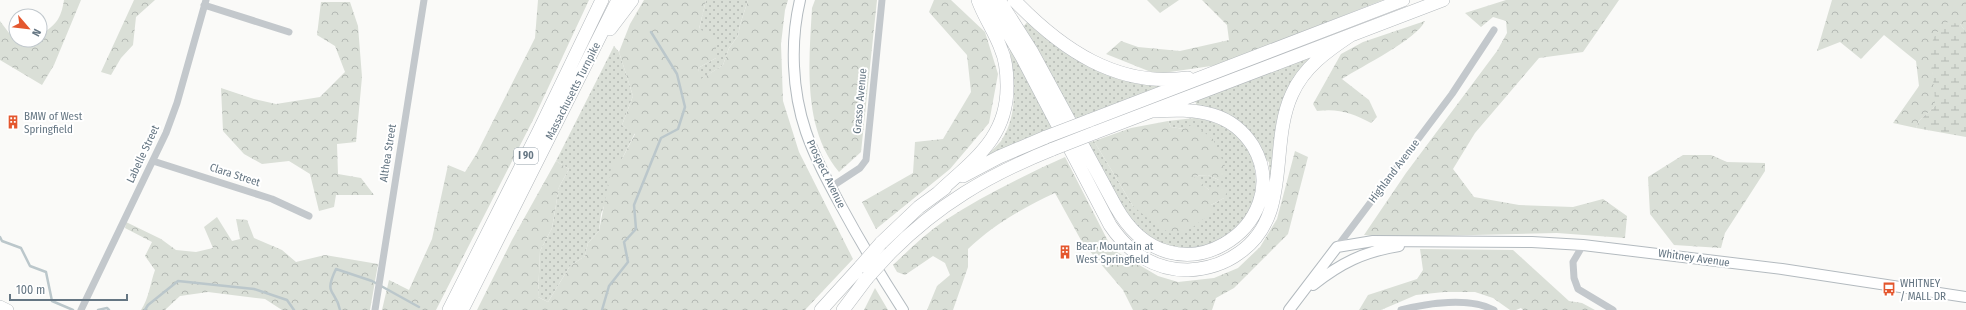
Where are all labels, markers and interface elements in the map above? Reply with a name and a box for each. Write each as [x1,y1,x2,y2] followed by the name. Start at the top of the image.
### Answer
[8,8,48,48] north arrow
[29,26,44,38] text: N
[543,40,603,142] street label: Massachusetts Turnpike
[851,68,869,134] street label: Grasso Avenue
[24,110,83,136] place label: BMW of West Springfield
[5,114,21,130] building icon: BMW of West Springfield
[124,123,162,185] street label: Labelle Street
[377,123,399,183] street label: Althea Street
[1366,137,1422,205] street label: Highland Avenue
[804,138,848,210] street label: Prospect Avenue
[514,148,538,164] road number: I 90
[208,161,262,189] street label: Clara Street
[1076,240,1154,266] place label: Bear Mountain at West Springfield
[1057,244,1073,260] building icon: Bear Mountain at West Springfield
[1657,247,1731,269] street label: Whitney Avenue
[10,276,127,302] scale bar
[1900,277,1946,303] place label: WHITNEY / MALL DR
[1881,281,1897,297] bus stop icon: WHITNEY / MALL DR
[16,283,45,297] text: 100 m

